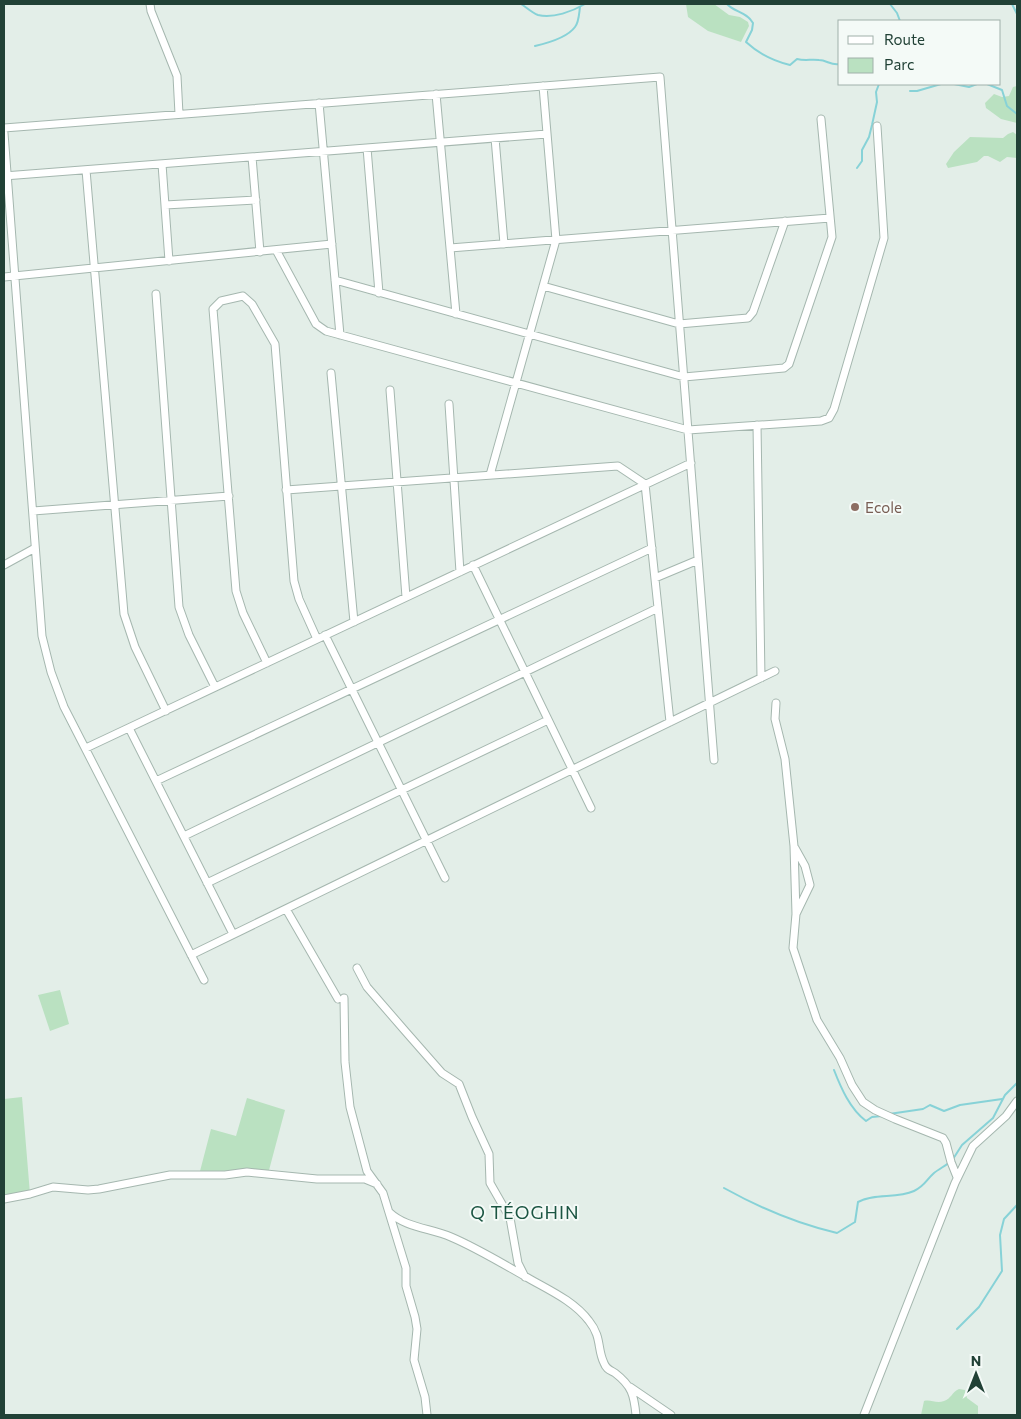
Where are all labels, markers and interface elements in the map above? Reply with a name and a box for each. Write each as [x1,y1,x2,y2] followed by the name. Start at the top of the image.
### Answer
[838,20,1001,85] legend
[884,30,925,48] text: Route
[884,55,914,73] text: Parc
[865,498,902,516] place label: Ecole
[849,501,861,513] marker: Ecole
[470,1201,580,1223] district label: Q TÉOGHIN
[951,1349,1001,1399] north arrow
[971,1352,981,1369] text: N

